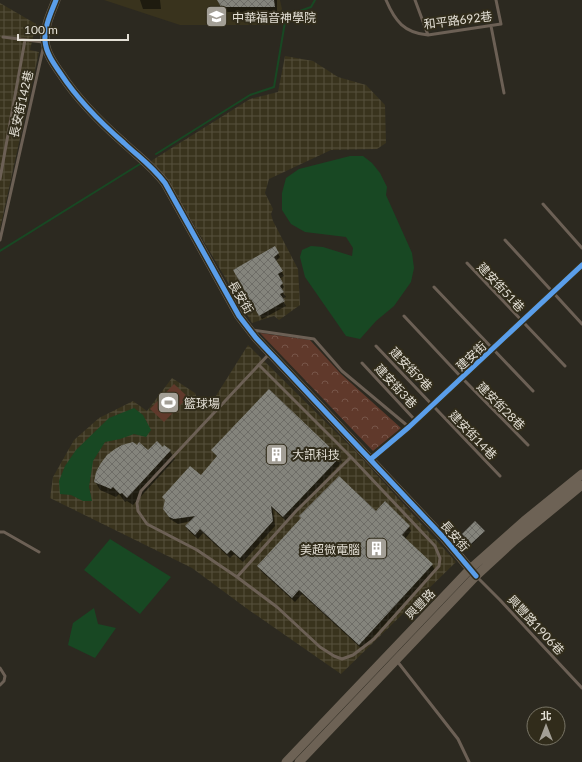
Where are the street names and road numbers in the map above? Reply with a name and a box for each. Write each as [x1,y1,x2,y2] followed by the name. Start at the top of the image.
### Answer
[423,8,493,32] street label: 和平路692巷
[6,69,36,139] street label: 長安街142巷
[474,259,528,315] street label: 建安街51巷
[225,278,257,316] street label: 長安街
[453,338,489,374] street label: 建安街
[387,344,435,394] street label: 建安街9巷
[372,361,420,411] street label: 建安街3巷
[474,379,528,433] street label: 建安街28巷
[446,408,500,462] street label: 建安街14巷
[438,517,472,555] street label: 長安街
[402,586,438,622] street label: 興豐路
[505,592,567,658] street label: 興豐路1906巷

